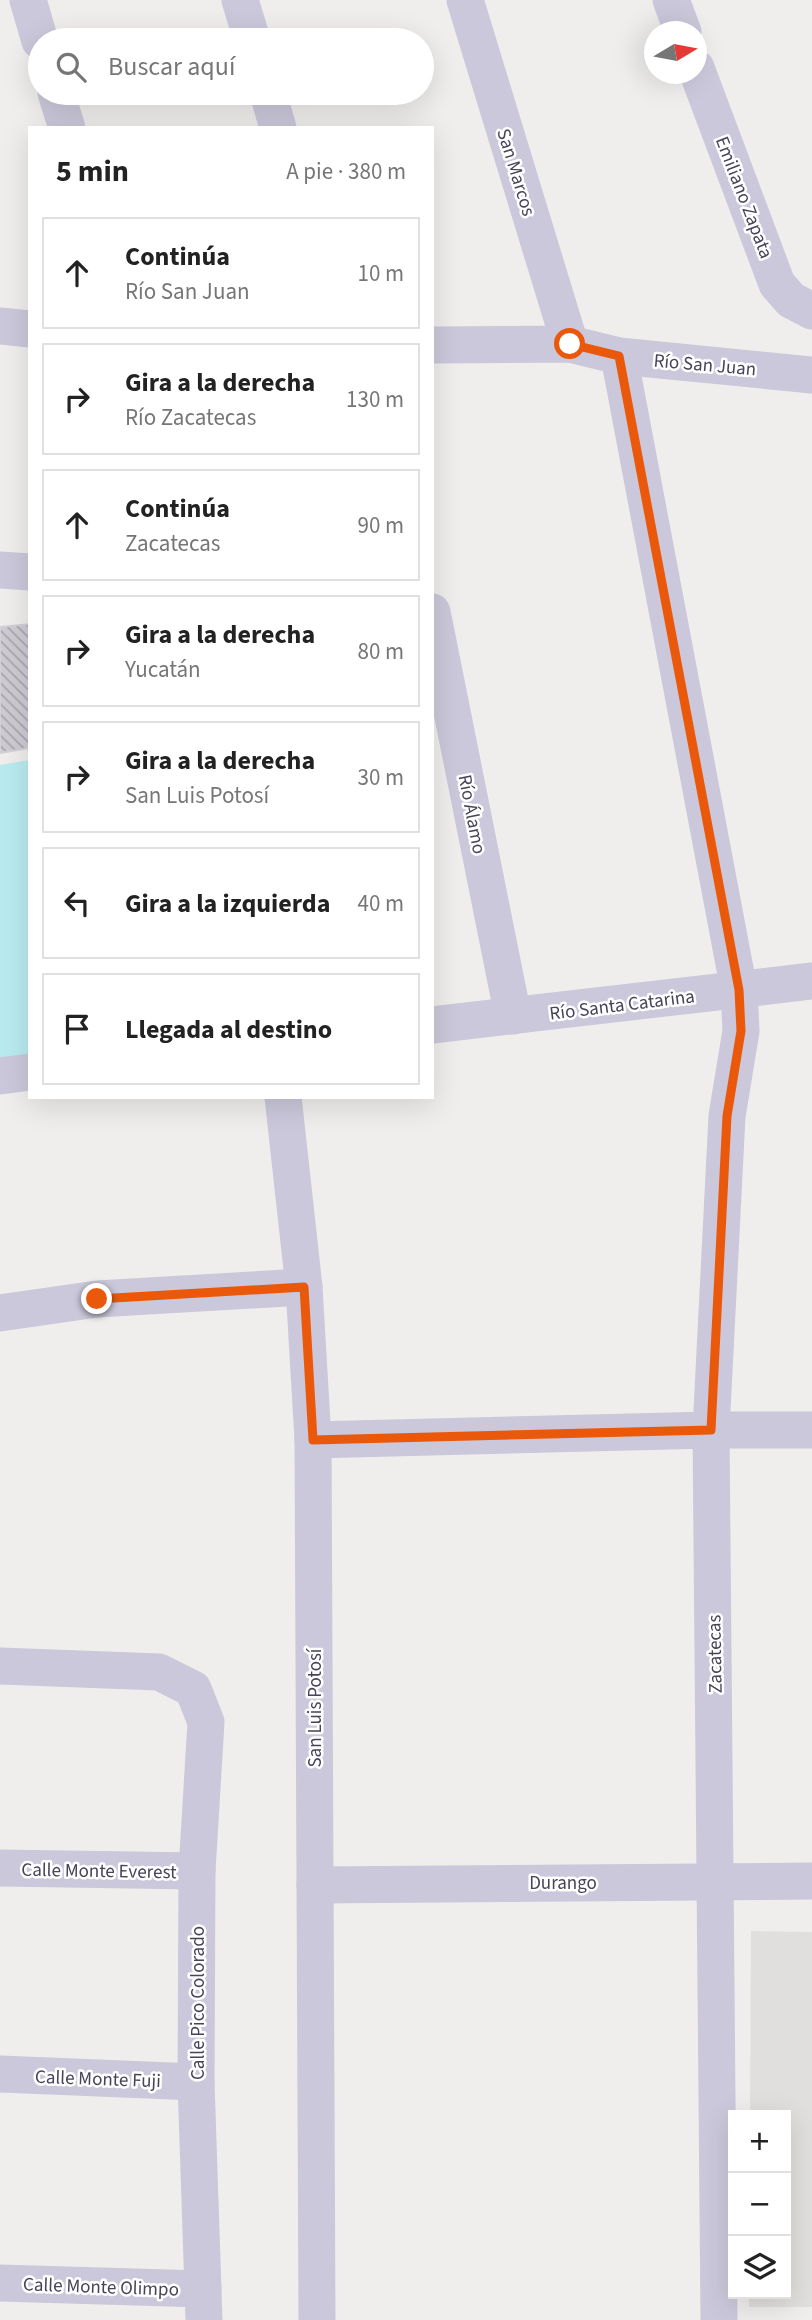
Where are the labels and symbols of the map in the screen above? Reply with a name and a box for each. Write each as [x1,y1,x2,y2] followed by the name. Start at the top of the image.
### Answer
[644,21,707,84] north arrow
[489,125,542,220] street label: San Marcos
[708,133,779,262] street label: Emiliano Zapata
[554,328,585,359] route start
[652,348,757,383] street label: Río San Juan
[451,772,492,856] street label: Río Álamo
[548,983,696,1028] street label: Río Santa Catarina
[81,1283,112,1314] route end
[701,1614,730,1694] street label: Zacatecas
[302,1647,329,1768] street label: San Luis Potosí
[21,1857,177,1886] street label: Calle Monte Everest
[529,1870,597,1897] street label: Durango
[185,1926,212,2080] street label: Calle Pico Colorado
[35,2064,161,2095] street label: Calle Monte Fuji
[23,2271,179,2304] street label: Calle Monte Olimpo

